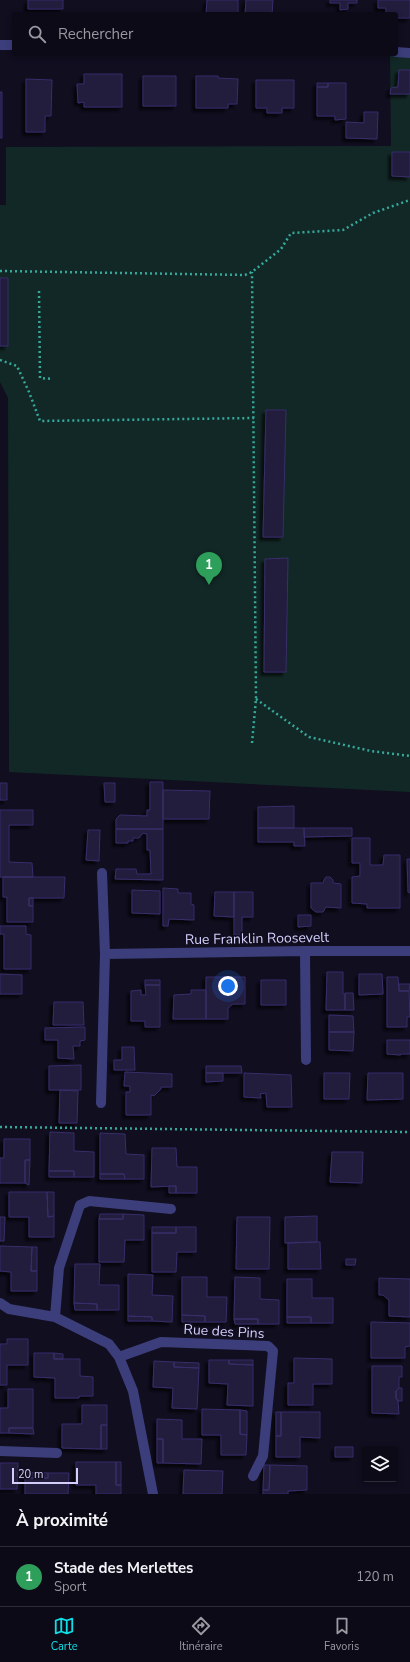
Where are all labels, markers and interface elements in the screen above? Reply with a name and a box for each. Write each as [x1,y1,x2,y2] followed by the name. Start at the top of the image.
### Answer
[12,12,398,56] search box
[26,23,48,45] icon: search
[58,24,133,44] text: Rechercher
[196,552,222,585] pin: 1
[185,928,329,949] street label: Rue Franklin Roosevelt
[218,976,238,996] your location
[183,1320,265,1343] street label: Rue des Pins
[362,1446,398,1482] map controls
[362,1446,398,1482] button: layers
[12,1466,78,1485] scale bar
[18,1467,43,1482] text: 20 m
[16,1509,108,1532] text: À proximité
[54,1558,193,1578] text: Stade des Merlettes
[25,1568,33,1586] text: 1
[356,1568,394,1586] text: 120 m
[54,1578,86,1596] text: Sport
[51,1615,78,1654] tab: Carte
[179,1615,223,1654] tab: Itinéraire
[324,1615,359,1654] tab: Favoris

